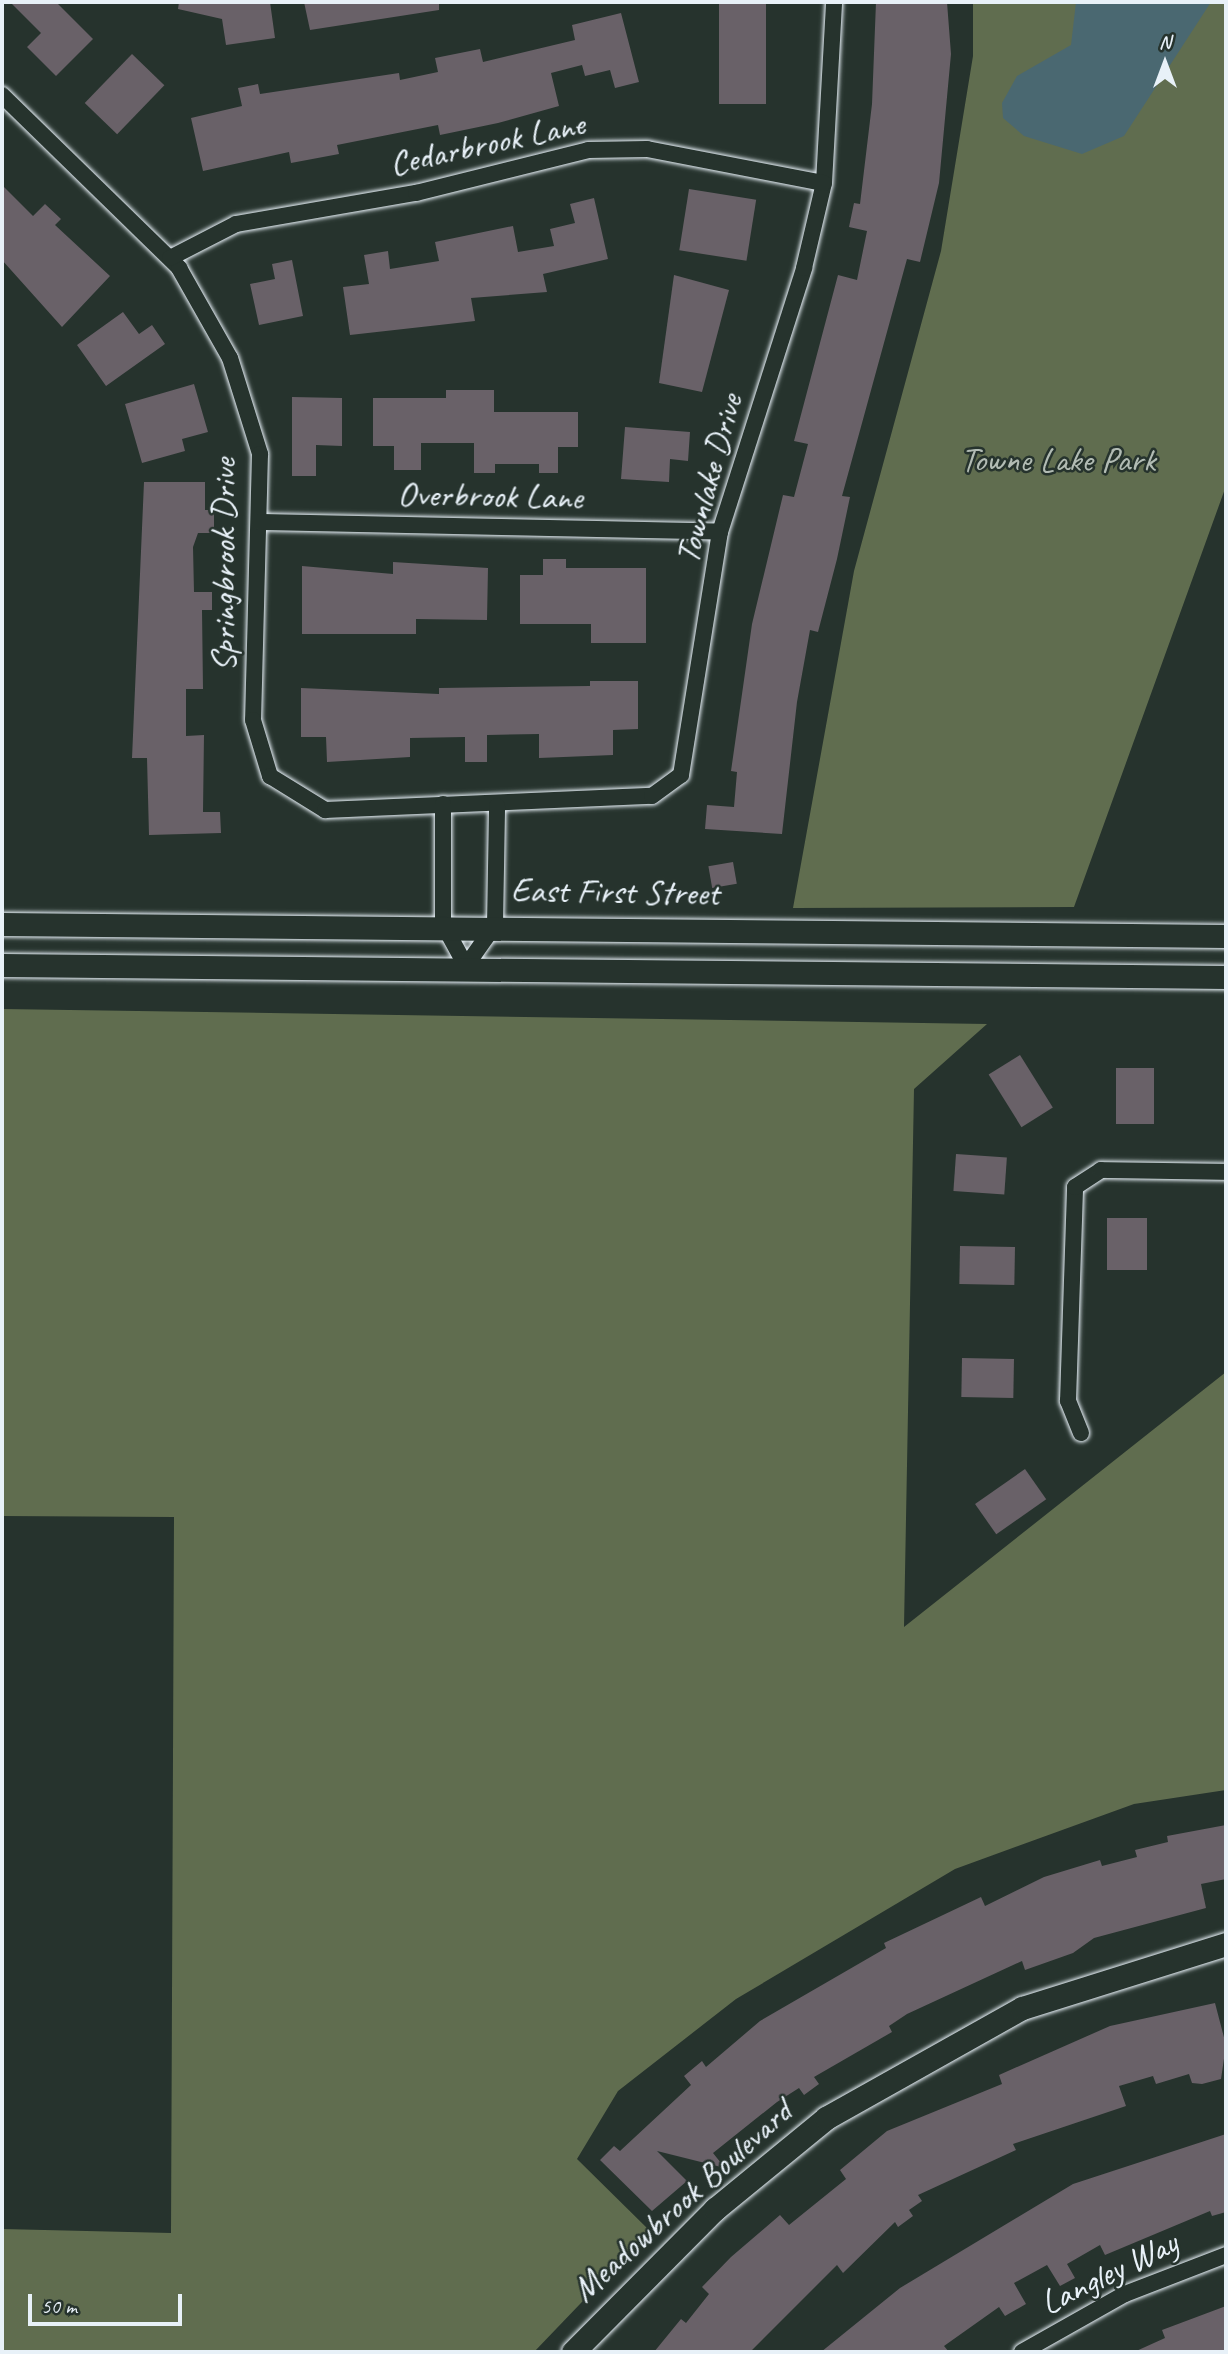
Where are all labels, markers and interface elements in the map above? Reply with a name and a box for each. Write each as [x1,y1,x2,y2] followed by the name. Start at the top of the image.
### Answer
[1130,28,1200,98] north arrow
[1159,30,1171,54] text: N
[385,103,589,185] street label: Cedarbrook Lane
[666,389,752,569] street label: Townlake Drive
[960,439,1156,481] park label: Towne Lake Park
[203,458,245,672] street label: Springbrook Drive
[397,473,583,519] street label: Overbrook Lane
[510,869,720,915] street label: East First Street
[563,2091,801,2311] street label: Meadowbrook Boulevard
[1033,2222,1185,2324] street label: Langley Way
[32,2280,186,2324] scale bar
[41,2293,77,2319] text: 50 m

